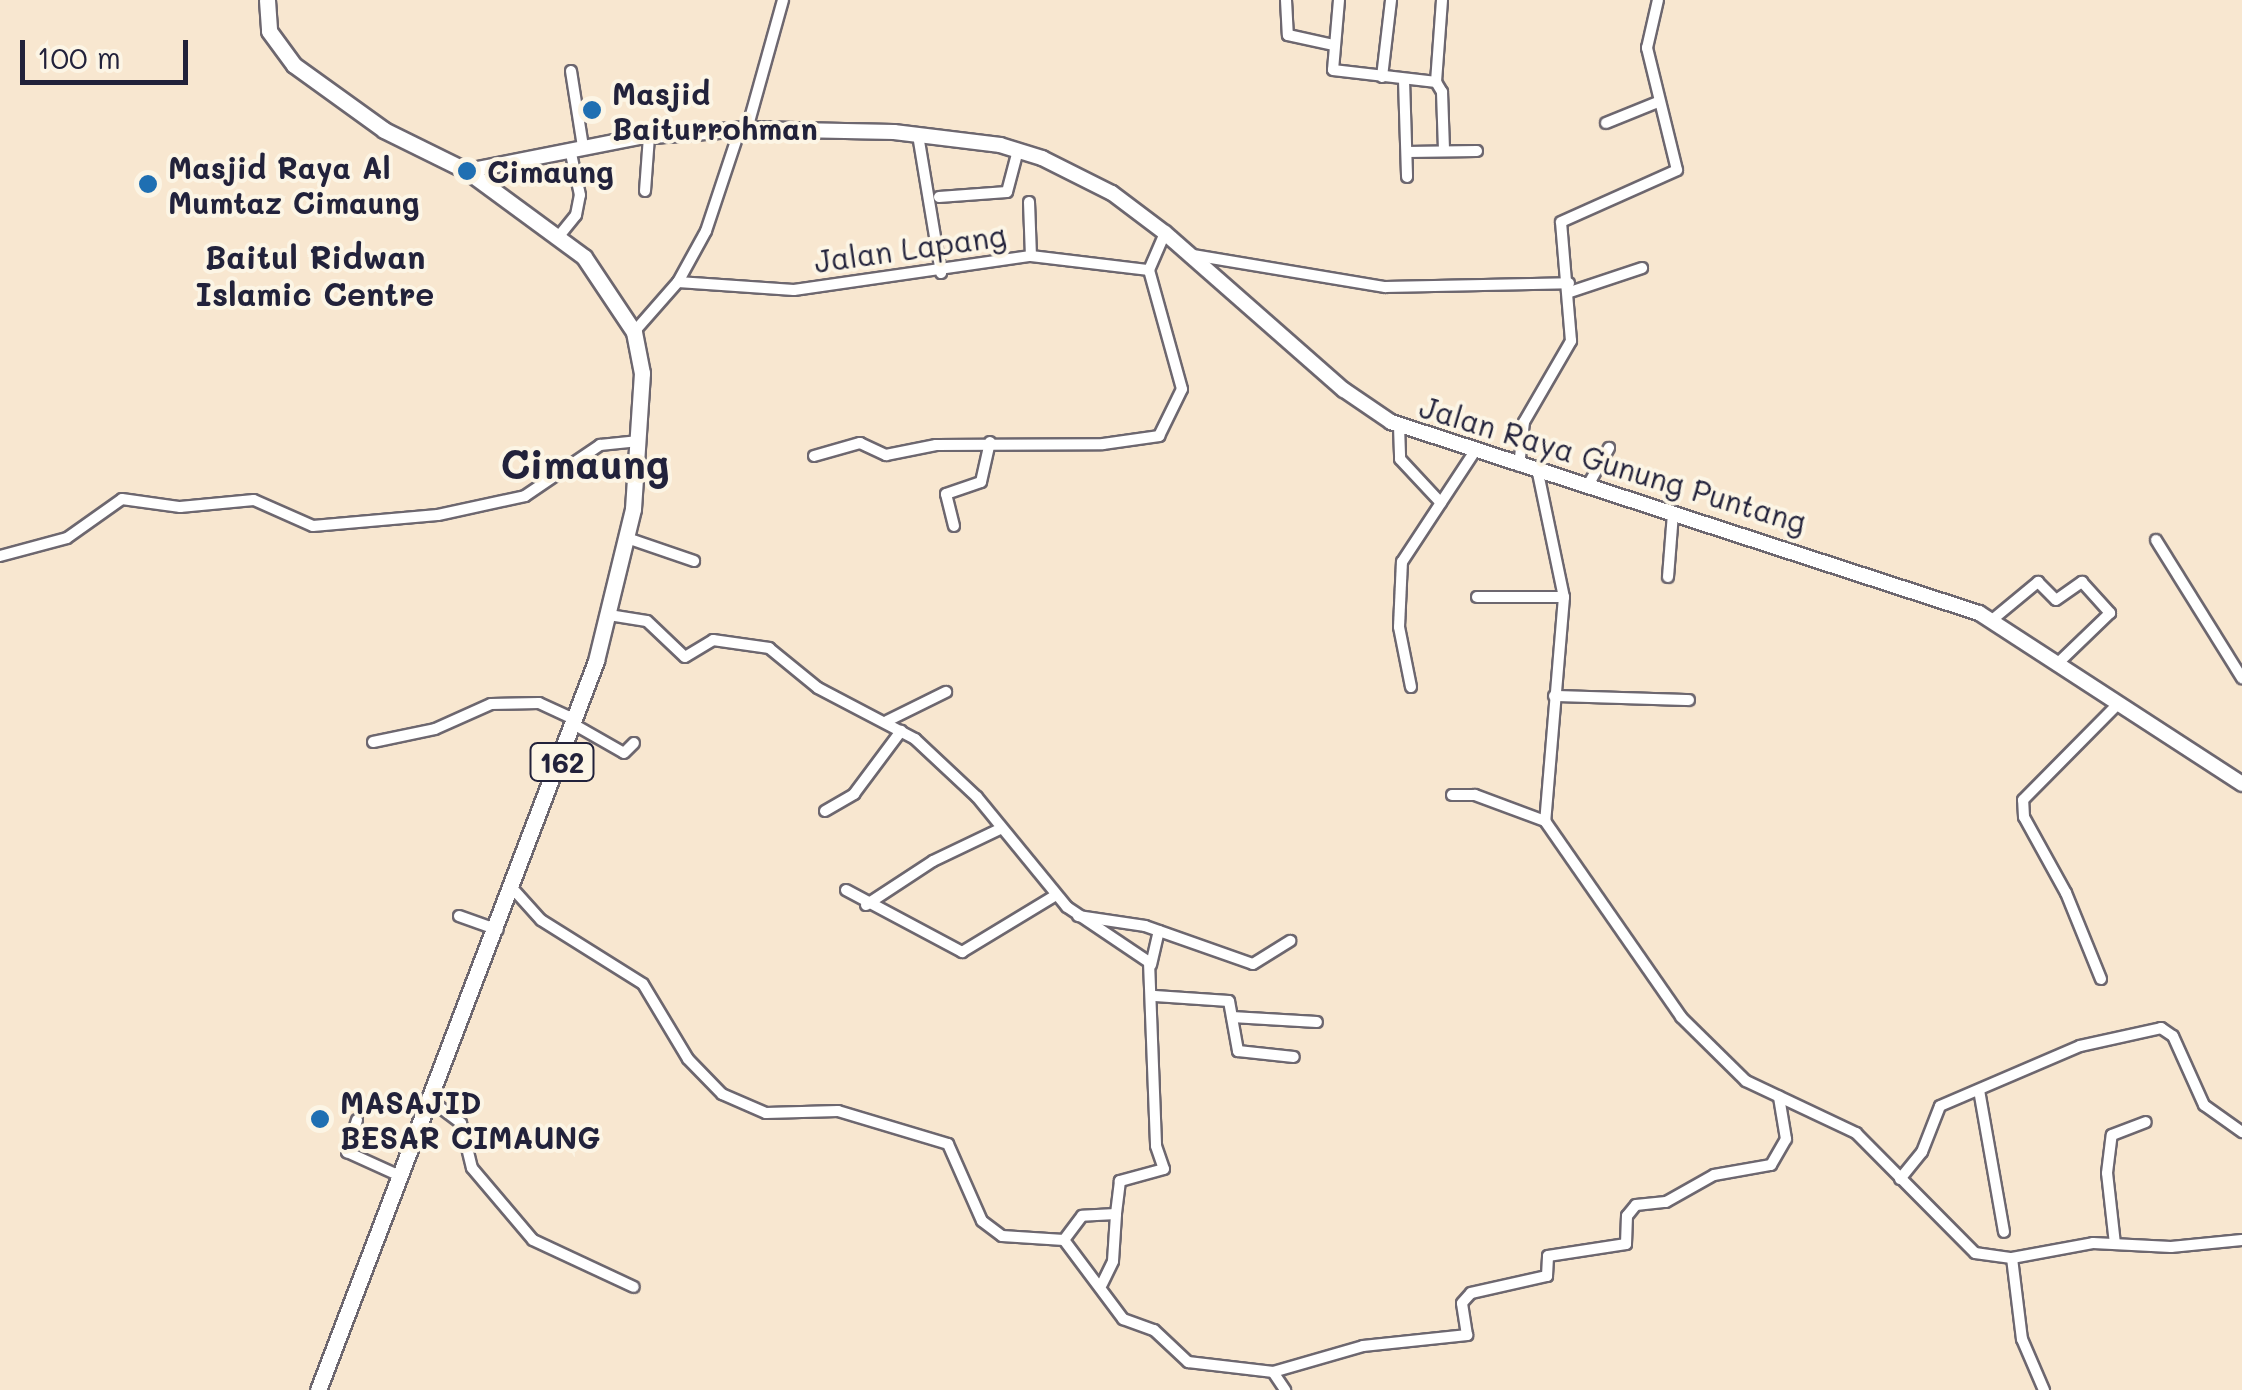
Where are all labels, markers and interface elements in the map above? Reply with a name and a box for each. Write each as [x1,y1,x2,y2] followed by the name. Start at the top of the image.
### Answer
[25,20,192,82] scale bar
[37,37,121,77] text: 100 m
[612,75,818,146] place label: Masjid Baiturrohman
[581,99,603,121] marker: Masjid Baiturrohman
[168,149,420,220] place label: Masjid Raya Al Mumtaz Cimaung
[487,153,614,189] place label: Cimaung
[456,160,478,182] marker: Cimaung
[137,173,159,195] marker: Masjid Raya Al Mumtaz Cimaung
[812,217,1008,279] street label: Jalan Lapang
[196,238,434,313] district label: Baitul Ridwan Islamic Centre
[1416,388,1810,540] street label: Jalan Raya Gunung Puntang
[500,439,670,487] district label: Cimaung
[530,739,594,785] road number: 162
[340,1084,600,1154] place label: MASAJID BESAR CIMAUNG
[309,1108,331,1130] marker: MASAJID BESAR CIMAUNG

